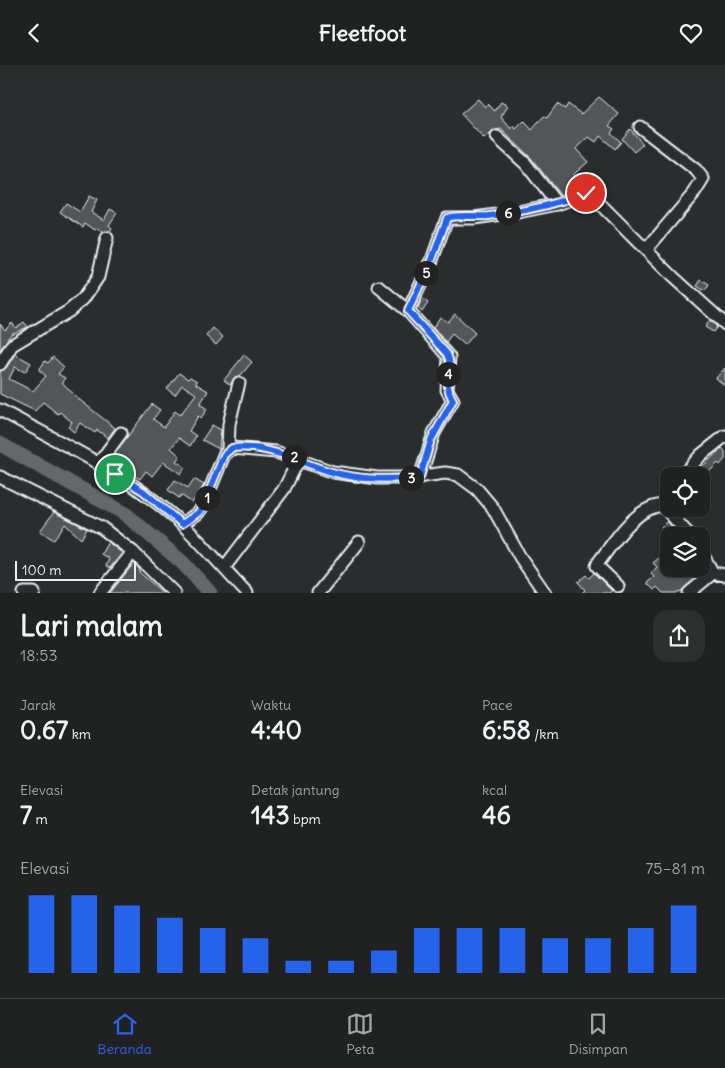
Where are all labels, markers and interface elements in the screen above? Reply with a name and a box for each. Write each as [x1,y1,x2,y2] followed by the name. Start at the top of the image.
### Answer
[20,19,48,47] icon: back
[319,19,406,47] text: Fleetfoot
[677,19,705,47] icon: heart
[565,172,607,214] pin
[572,179,600,207] icon: check
[496,201,520,225] pin: 6
[504,204,513,222] text: 6
[414,261,438,285] pin: 5
[422,264,431,282] text: 5
[436,361,460,387] pin: 4
[444,365,453,383] text: 4
[282,445,306,469] pin: 2
[291,448,298,466] text: 2
[94,453,136,495] pin
[101,460,129,488] icon: arrive
[398,465,424,491] pin: 3
[660,467,710,577] map controls
[660,467,710,517] button: locate
[408,469,415,487] text: 3
[194,485,220,511] pin: 1
[205,489,210,507] text: 1
[660,527,710,577] button: layers
[15,558,136,581] scale bar
[22,561,62,579] text: 100 m
[20,608,163,644] text: Lari malam
[653,610,705,662] button: share
[20,645,57,665] text: 18:53
[20,696,56,714] text: Jarak
[251,696,291,714] text: Waktu
[482,696,512,714] text: Pace
[20,714,68,746] text: 0.67
[251,714,302,746] text: 4:40
[482,714,531,746] text: 6:58
[68,725,91,743] text: km
[531,725,559,743] text: /km
[20,781,63,799] text: Elevasi
[251,781,340,799] text: Detak jantung
[482,781,507,799] text: kcal
[20,799,32,831] text: 7
[251,799,290,831] text: 143
[482,799,511,831] text: 46
[32,810,48,828] text: m
[290,810,321,828] text: bpm
[20,858,69,878] text: Elevasi
[645,858,705,878] text: 75–81 m
[97,1010,152,1058] tab: Beranda
[346,1010,374,1058] tab: Peta
[569,1010,628,1058] tab: Disimpan

